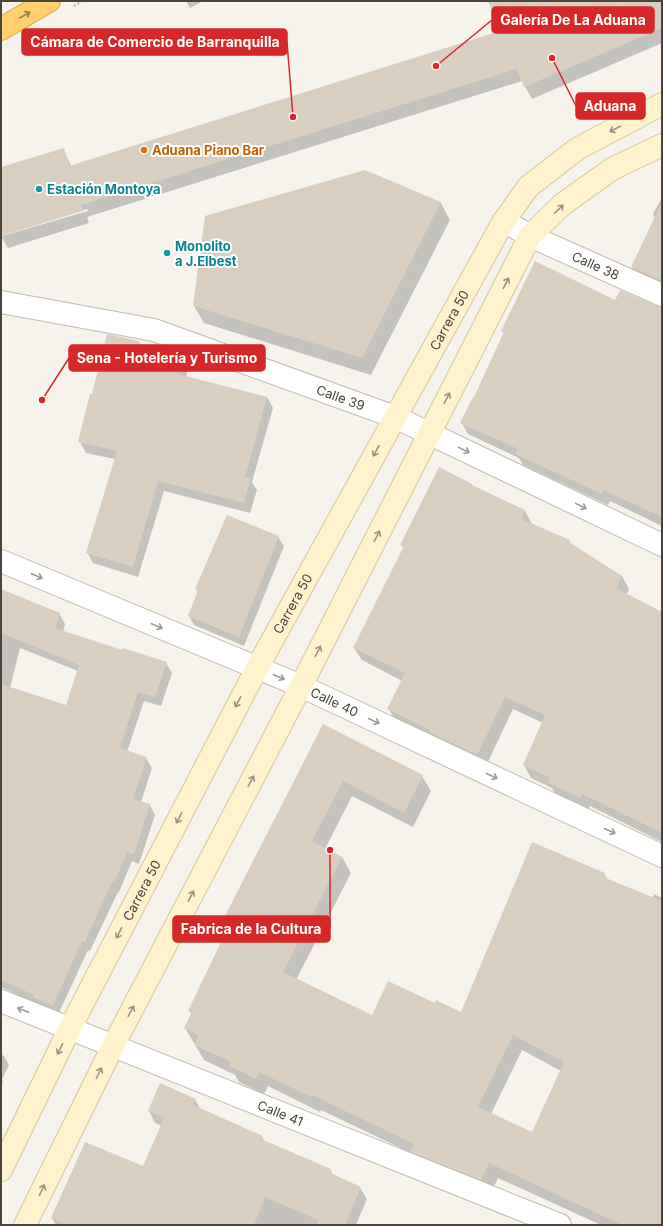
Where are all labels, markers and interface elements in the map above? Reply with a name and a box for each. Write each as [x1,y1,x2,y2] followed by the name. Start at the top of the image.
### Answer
[492,7,654,33] callout: Galería De La Aduana
[19,11,31,18] one-way arrow
[500,11,646,28] text: Galería De La Aduana
[22,29,287,55] callout: Cámara de Comercio de Barranquilla
[30,33,280,50] text: Cámara de Comercio de Barranquilla
[576,93,645,119] callout: Aduana
[584,97,636,114] text: Aduana
[609,126,621,133] one-way arrow
[152,142,265,158] place label: Aduana Piano Bar
[139,145,149,155] marker: Aduana Piano Bar
[47,181,161,197] place label: Estación Montoya
[34,184,44,194] marker: Estación Montoya
[553,204,564,213] one-way arrow
[175,238,237,269] place label: Monolito a J.Elbest
[162,248,172,258] marker: Monolito a J.Elbest
[569,248,622,283] street label: Calle 38
[503,277,510,289] one-way arrow
[426,287,472,353] street label: Carrera 50
[69,345,265,371] callout: Sena - Hotelería y Turismo
[77,349,258,366] text: Sena - Hotelería y Turismo
[314,381,367,413] street label: Calle 39
[444,393,451,405] one-way arrow
[372,445,379,457] one-way arrow
[458,447,470,454] one-way arrow
[575,503,587,510] one-way arrow
[374,530,381,542] one-way arrow
[269,571,315,637] street label: Carrera 50
[31,573,43,580] one-way arrow
[151,623,163,630] one-way arrow
[315,646,323,658] one-way arrow
[272,674,284,681] one-way arrow
[308,684,361,720] street label: Calle 40
[234,696,242,708] one-way arrow
[368,718,380,725] one-way arrow
[486,773,498,780] one-way arrow
[248,775,256,787] one-way arrow
[175,812,182,824] one-way arrow
[603,828,615,835] one-way arrow
[119,857,164,923] street label: Carrera 50
[188,890,195,902] one-way arrow
[173,916,330,942] callout: Fabrica de la Cultura
[181,920,321,937] text: Fabrica de la Cultura
[115,927,122,939] one-way arrow
[17,1005,29,1013] one-way arrow
[128,1005,135,1017] one-way arrow
[56,1043,63,1055] one-way arrow
[96,1068,103,1080] one-way arrow
[255,1097,306,1129] street label: Calle 41
[39,1184,46,1196] one-way arrow

